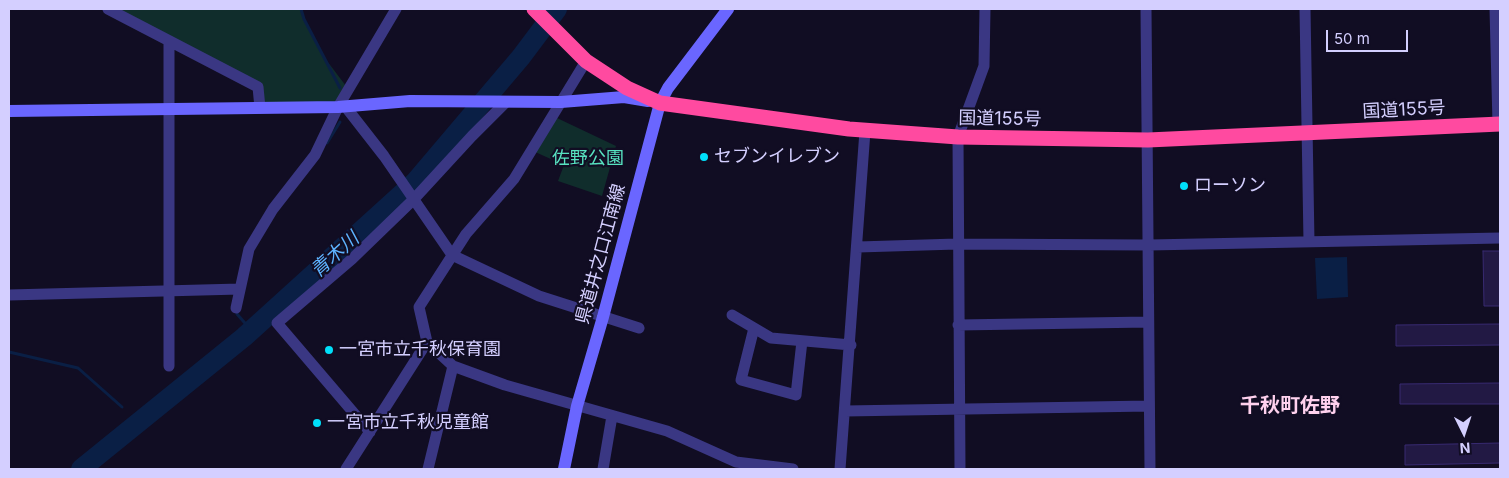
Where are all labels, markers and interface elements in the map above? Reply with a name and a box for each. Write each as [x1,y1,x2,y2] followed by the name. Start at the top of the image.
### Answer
[1329,20,1412,52] scale bar
[1334,29,1370,48] text: 50 m
[1362,97,1446,123] street label: 国道155号
[958,107,1042,131] street label: 国道155号
[714,146,840,168] place label: セブンイレブン
[552,148,624,170] park label: 佐野公園
[698,151,710,163] marker: セブンイレブン
[1194,175,1266,197] place label: ローソン
[1178,180,1190,192] marker: ローソン
[572,182,630,326] street label: 県道井之口江南線
[306,227,364,283] water label: 青木川
[339,339,501,361] place label: 一宮市立千秋保育園
[323,344,335,356] marker: 一宮市立千秋保育園
[1240,394,1340,418] district label: 千秋町佐野
[1439,408,1489,458] north arrow
[327,412,489,434] place label: 一宮市立千秋児童館
[311,417,323,429] marker: 一宮市立千秋児童館
[1459,440,1471,457] text: N

